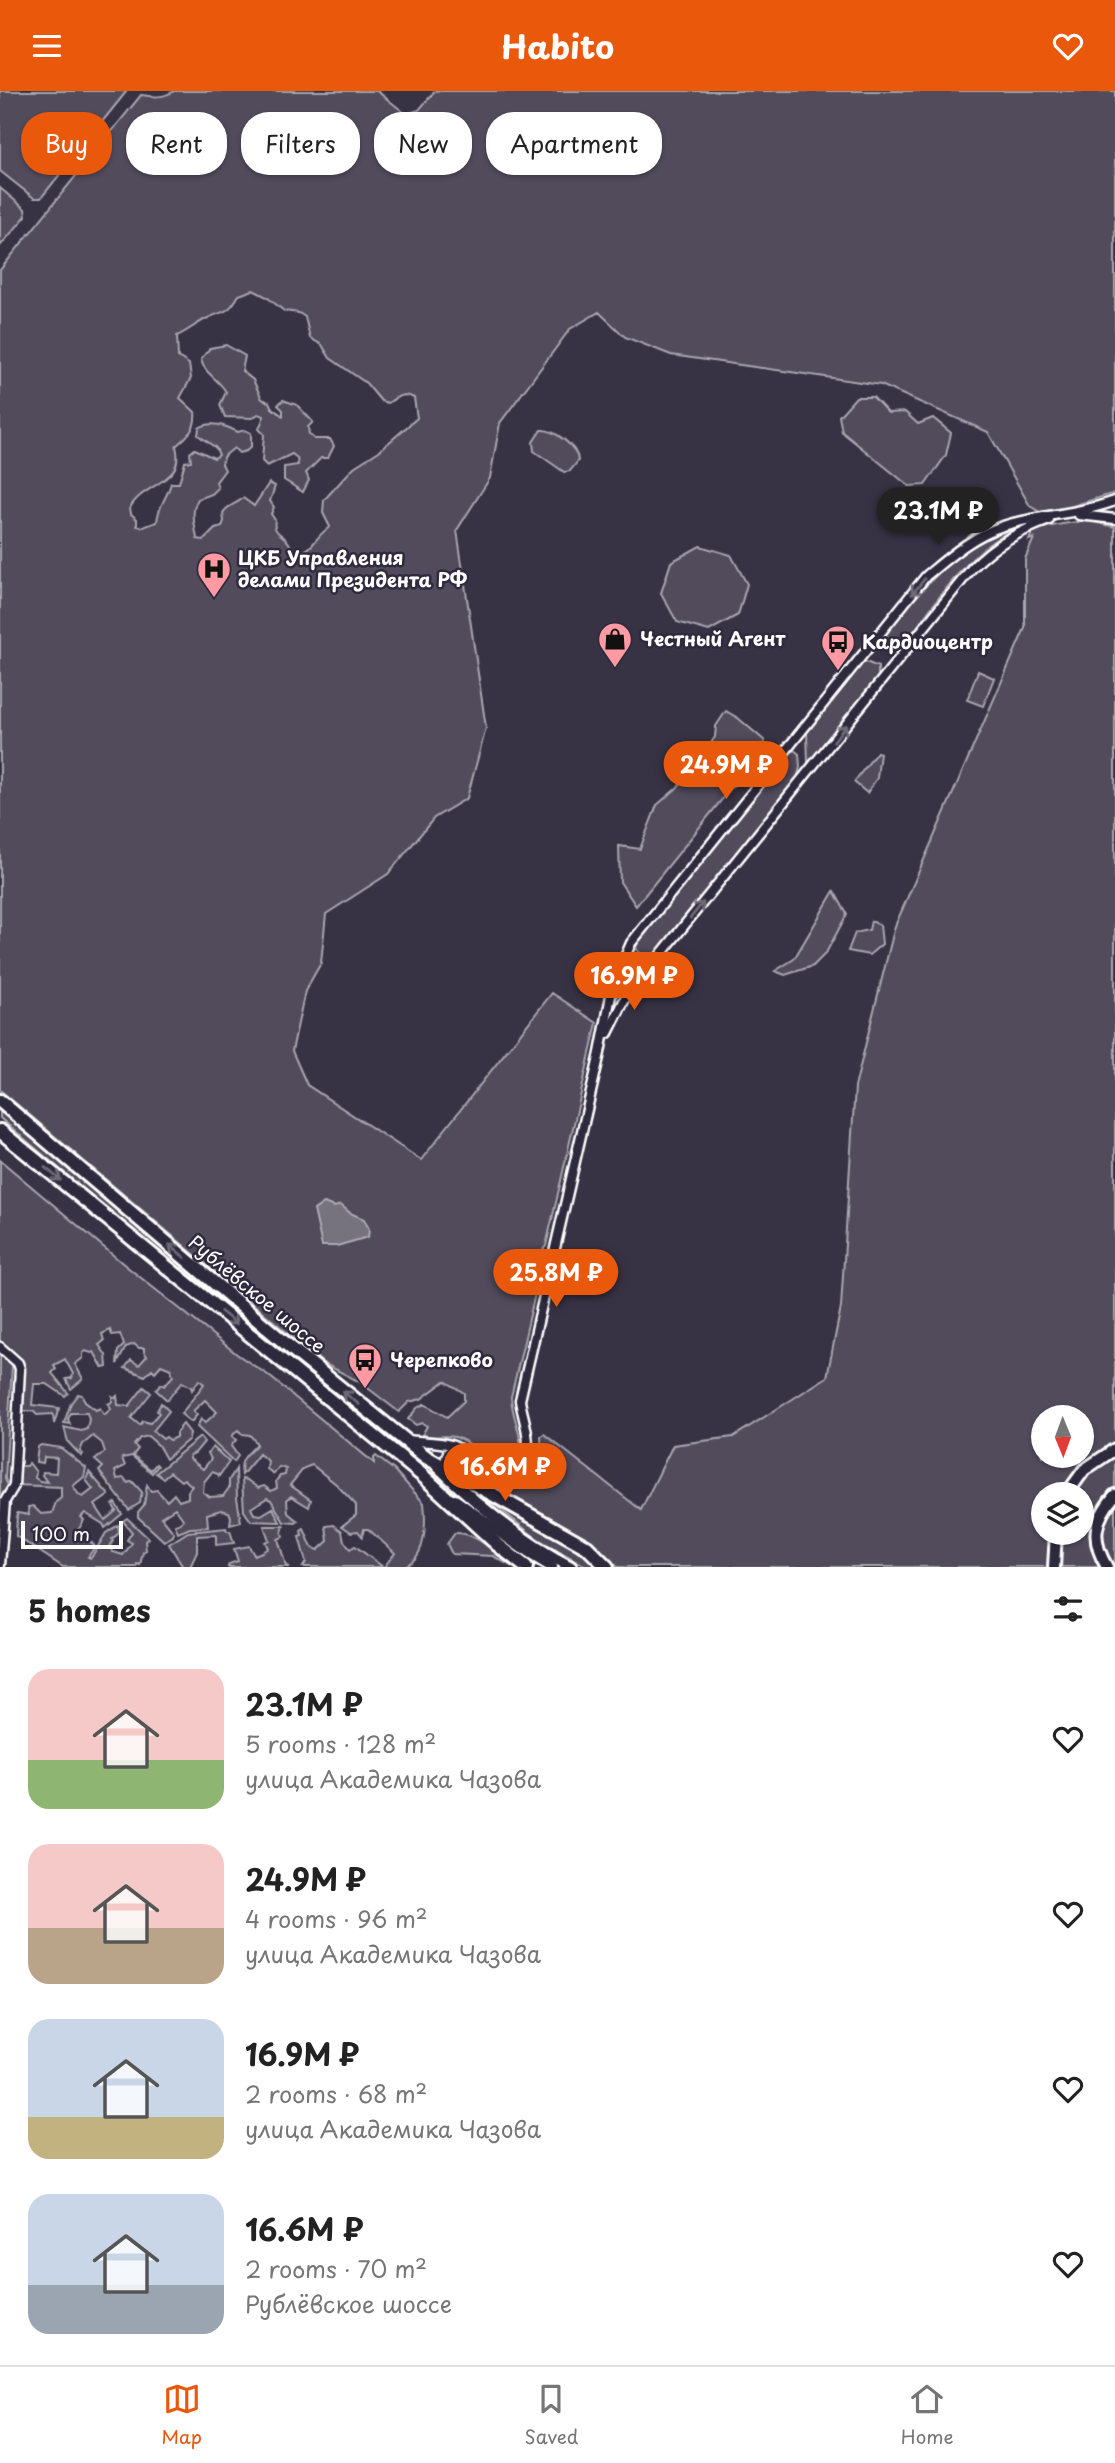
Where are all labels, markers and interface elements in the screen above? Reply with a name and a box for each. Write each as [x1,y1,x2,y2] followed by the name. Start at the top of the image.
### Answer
[501,22,614,70] text: Habito
[28,27,66,65] icon: menu
[1049,27,1087,65] icon: heart
[21,112,112,175] chip: Buy
[126,112,227,175] chip: Rent
[241,112,360,175] chip: Filters
[374,112,472,175] chip: New
[486,112,662,175] chip: Apartment
[873,487,1003,547] pin: 23.1M ₽
[893,492,983,527] text: 23.1M ₽
[238,543,468,593] place label: ЦКБ Управления делами Президента РФ
[195,550,233,599] hospital icon: ЦКБ Управления делами Президента РФ
[910,578,925,596] one-way arrow
[596,620,634,669] shop icon: Честный Агент
[819,623,857,672] bus stop icon: Кардиоцентр
[640,624,787,652] place label: Честный Агент
[862,627,993,655] place label: Кардиоцентр
[832,724,847,742] one-way arrow
[661,741,791,801] pin: 24.9M ₽
[680,746,772,781] text: 24.9M ₽
[689,901,705,919] one-way arrow
[569,953,699,1012] pin: 16.9M ₽
[590,957,678,992] text: 16.9M ₽
[43,1167,61,1182] one-way arrow
[183,1228,332,1359] street label: Рублёвское шоссе
[169,1243,187,1259] one-way arrow
[491,1249,621,1309] pin: 25.8M ₽
[509,1254,603,1289] text: 25.8M ₽
[220,1310,238,1326] one-way arrow
[346,1341,384,1390] bus stop icon: Черепково
[390,1345,493,1373] place label: Черепково
[343,1390,361,1405] one-way arrow
[1031,1405,1094,1468] north arrow
[1031,1405,1094,1545] map controls
[440,1443,570,1503] pin: 16.6M ₽
[460,1448,550,1483] text: 16.6M ₽
[1031,1482,1094,1545] button: layers
[21,1518,122,1550] scale bar
[32,1519,90,1547] text: 100 m
[28,1587,151,1632] text: 5 homes
[1049,1590,1087,1628] icon: filters
[245,1681,363,1726] text: 23.1M ₽
[84,1697,168,1781] icon: home
[1049,1720,1087,1758] icon: heart
[245,1726,436,1761] text: 5 rooms · 128 m²
[245,1761,541,1796] text: улица Академика Чазова
[245,1856,366,1901] text: 24.9M ₽
[84,1872,168,1956] icon: home
[1049,1895,1087,1933] icon: heart
[245,1901,428,1936] text: 4 rooms · 96 m²
[245,1936,541,1971] text: улица Академика Чазова
[245,2031,359,2076] text: 16.9M ₽
[84,2047,168,2131] icon: home
[1049,2070,1087,2108] icon: heart
[245,2076,427,2111] text: 2 rooms · 68 m²
[245,2111,541,2146] text: улица Академика Чазова
[245,2206,364,2251] text: 16.6M ₽
[84,2222,168,2306] icon: home
[1049,2245,1087,2283] icon: heart
[245,2251,427,2286] text: 2 rooms · 70 m²
[245,2286,452,2321] text: Рублёвское шоссе
[161,2380,202,2450] tab: Map
[524,2380,578,2450] tab: Saved
[901,2380,954,2450] tab: Home

